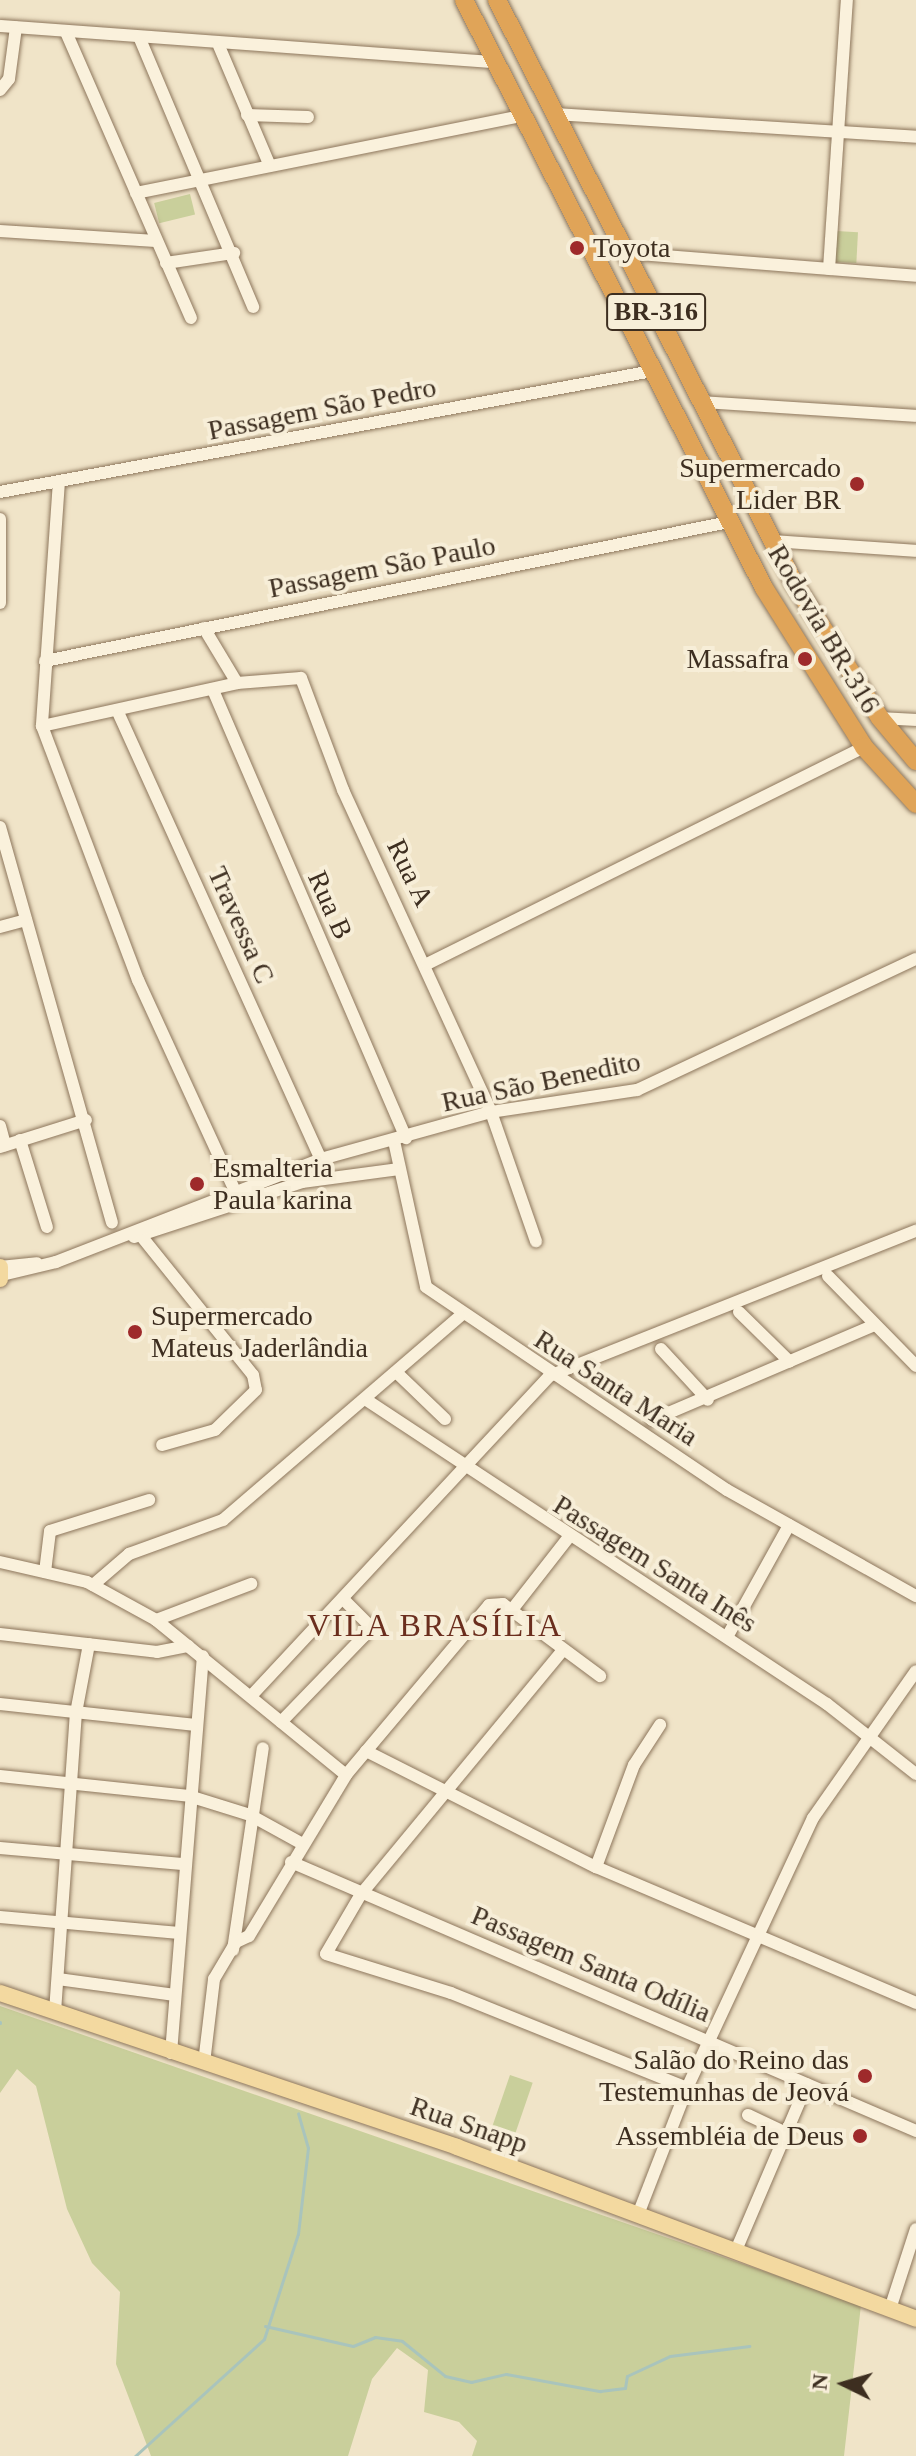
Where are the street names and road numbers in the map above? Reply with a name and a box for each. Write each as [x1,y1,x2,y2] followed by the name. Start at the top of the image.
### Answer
[606,290,706,334] road number: BR-316
[205,370,439,448] street label: Passagem São Pedro
[266,529,498,605] street label: Passagem São Paulo
[761,539,887,719] street label: Rodovia BR-316
[379,833,441,913] street label: Rua A
[200,861,282,989] street label: Travessa C
[300,866,360,944] street label: Rua B
[439,1045,643,1119] street label: Rua São Benedito
[528,1323,704,1453] street label: Rua Santa Maria
[547,1488,763,1640] street label: Passagem Santa Inês
[466,1898,716,2030] street label: Passagem Santa Odília
[406,2089,532,2161] street label: Rua Snapp

